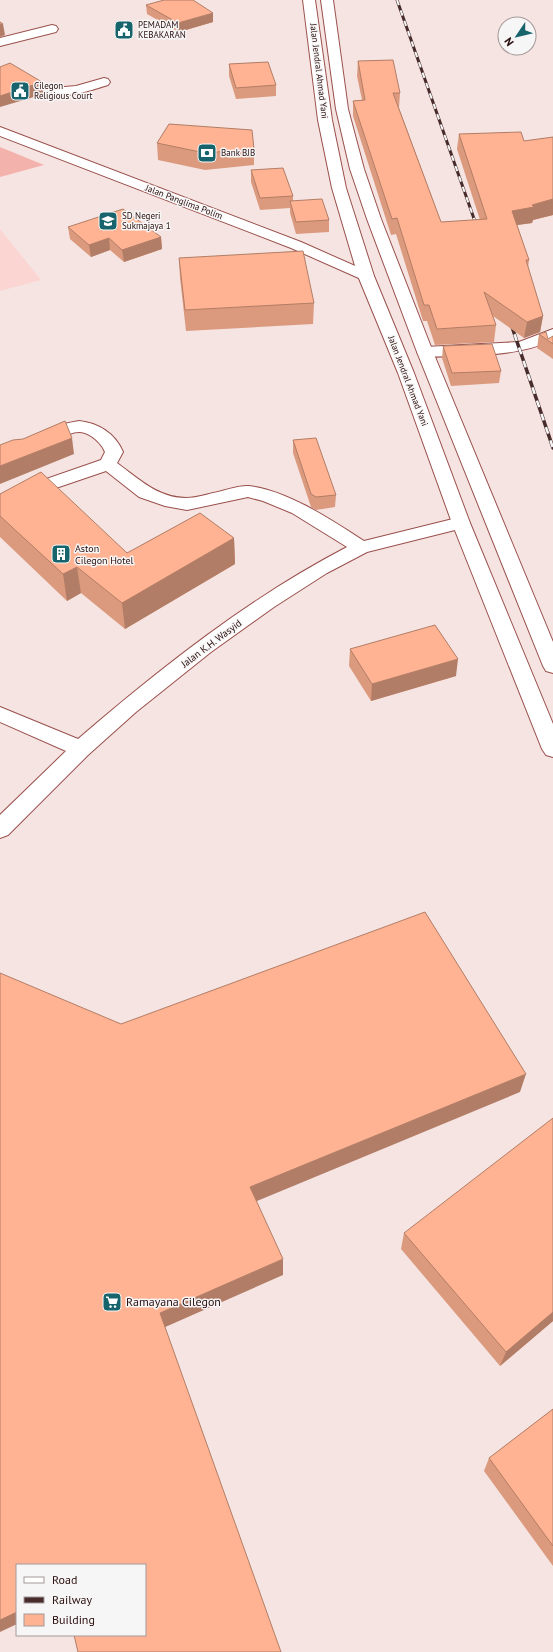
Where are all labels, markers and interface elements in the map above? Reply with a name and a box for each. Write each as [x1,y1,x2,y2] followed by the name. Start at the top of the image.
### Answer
[497,16,537,56] north arrow
[113,19,135,41] public building icon: PEMADAM KEBAKARAN
[138,19,186,40] place label: PEMADAM KEBAKARAN
[308,22,331,119] street label: Jalan Jendral Ahmad Yani
[501,35,517,49] text: N
[9,80,31,102] public building icon: Cilegon Religious Court
[34,80,93,101] place label: Cilegon Religious Court
[196,142,218,164] bank icon: Bank BJB
[221,147,255,158] place label: Bank BJB
[143,181,224,221] street label: Jalan Panglima Polim
[97,210,119,232] school or university icon: SD Negeri Sukmajaya 1
[122,210,171,231] place label: SD Negeri Sukmajaya 1
[386,333,431,428] street label: Jalan Jendral Ahmad Yani
[75,542,134,567] place label: Aston Cilegon Hotel
[50,543,72,565] building icon: Aston Cilegon Hotel
[178,616,244,671] street label: Jalan K.H. Wasyid
[101,1291,123,1313] supermarket icon: Ramayana Cilegon
[126,1294,221,1309] place label: Ramayana Cilegon
[16,1564,146,1636] legend
[52,1572,77,1587] text: Road
[52,1592,92,1607] text: Railway
[52,1612,95,1627] text: Building

